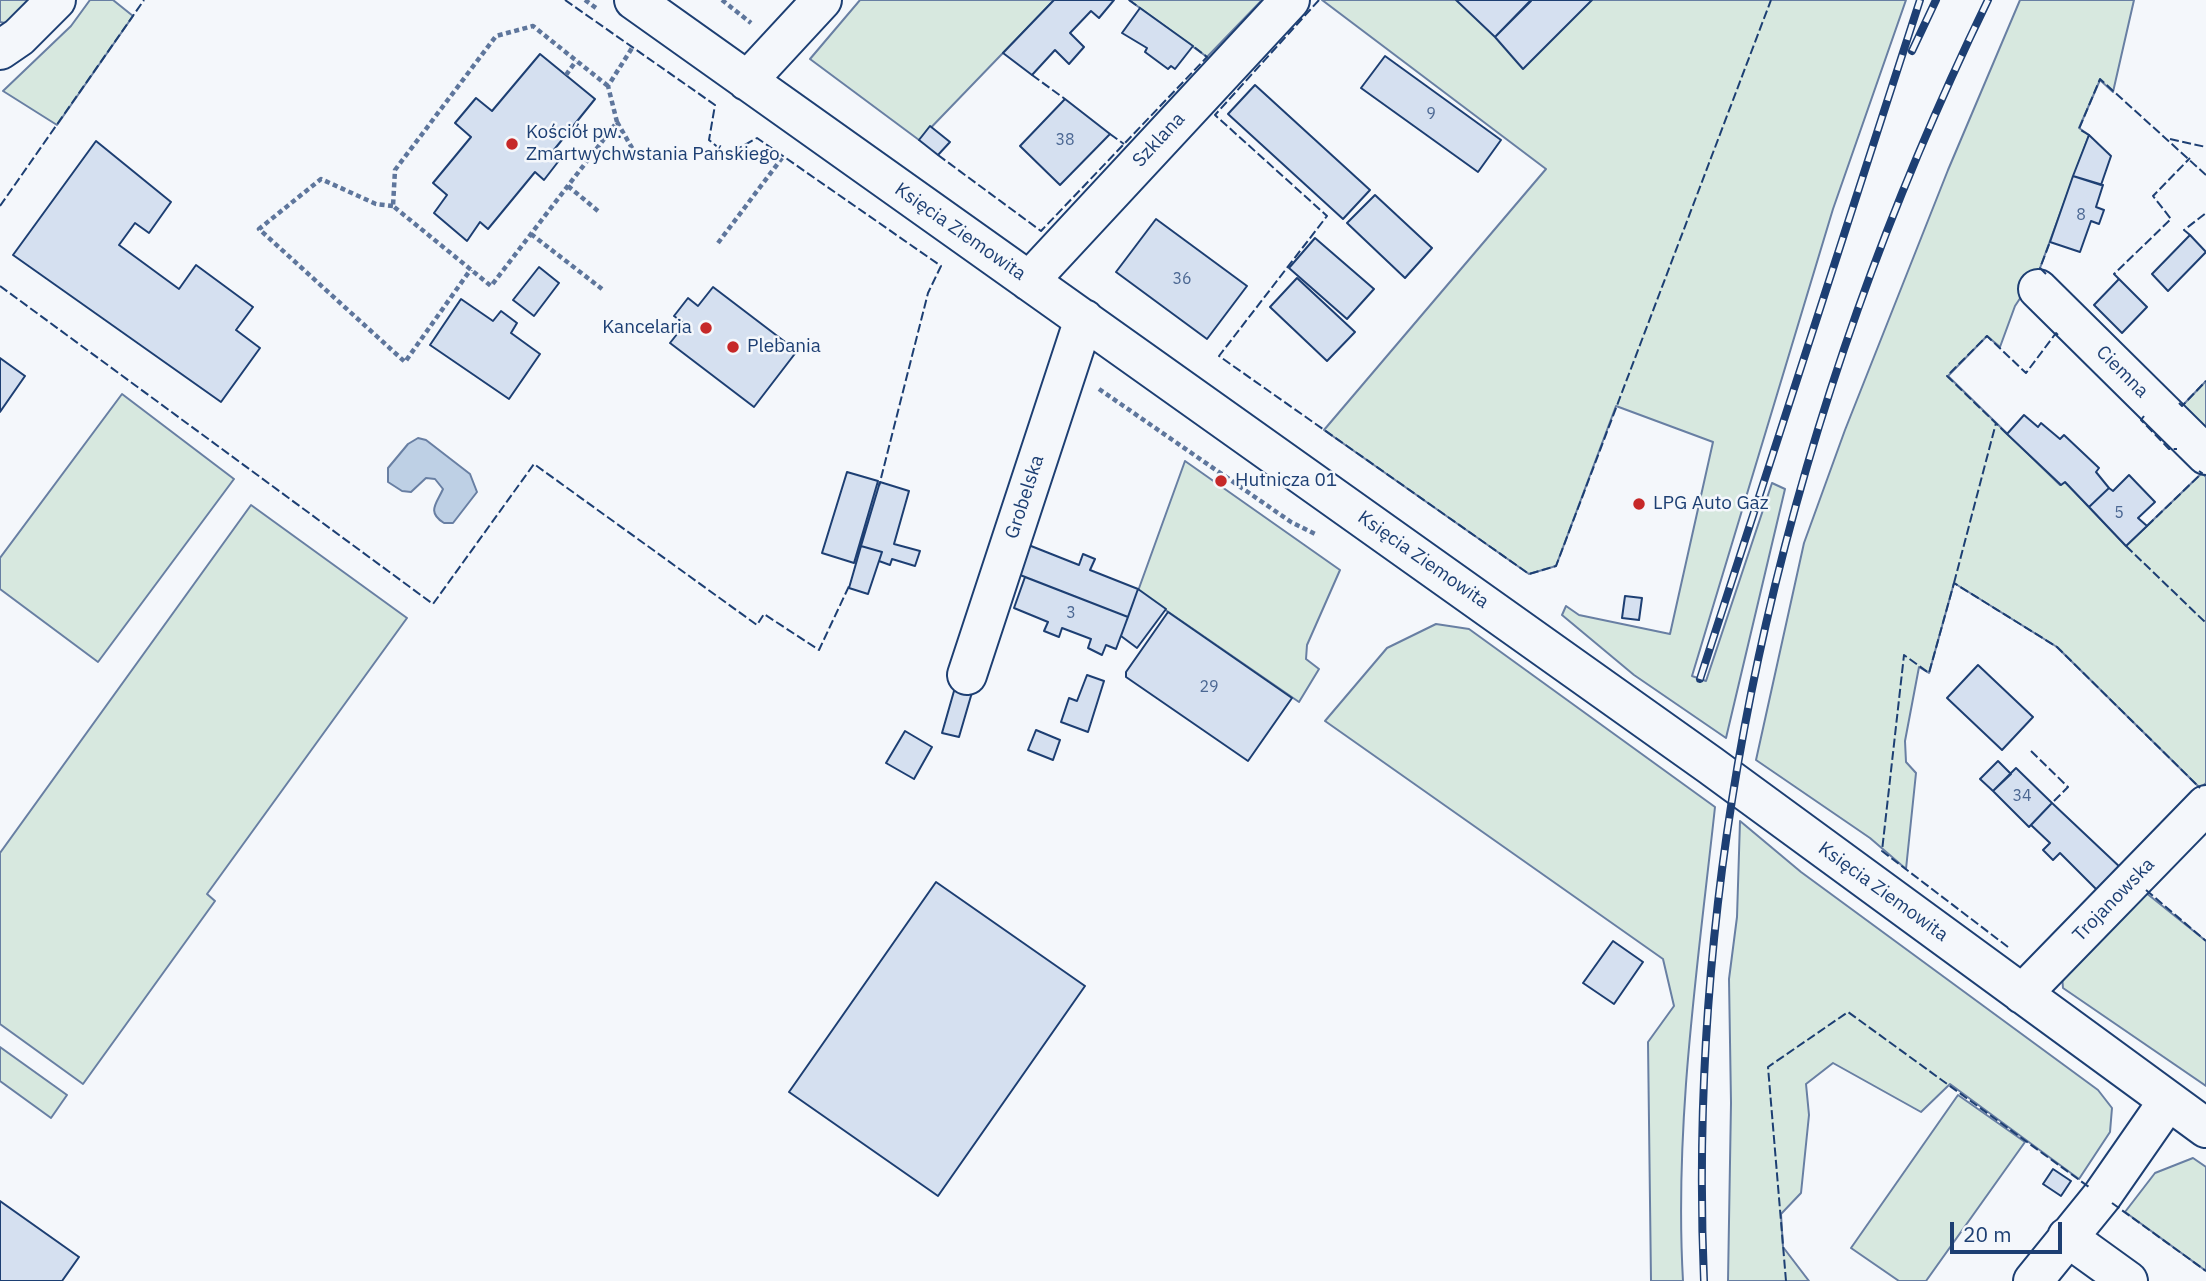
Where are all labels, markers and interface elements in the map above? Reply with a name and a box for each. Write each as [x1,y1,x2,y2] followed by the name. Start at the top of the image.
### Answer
[1426,104,1436,124] house number: 9
[1128,108,1190,172] street label: Szklana
[526,122,780,166] place label: Kościół pw. Zmartwychwstania Pańskiego
[1055,130,1075,150] house number: 38
[504,136,520,152] marker: Kościół pw. Zmartwychwstania Pańskiego
[890,178,1030,286] street label: Księcia Ziemowita
[2076,205,2086,225] house number: 8
[1172,269,1192,289] house number: 36
[602,317,692,339] place label: Kancelaria
[698,320,714,336] marker: Kancelaria
[747,336,821,358] place label: Plebania
[725,339,741,355] marker: Plebania
[2091,341,2153,403] street label: Ciemna
[1001,452,1049,542] street label: Grobelska
[1235,470,1337,492] place label: Hutnicza 01
[1213,473,1229,489] marker: Hutnicza 01
[1653,493,1769,515] place label: LPG Auto Gaz
[1631,496,1647,512] marker: LPG Auto Gaz
[2114,503,2124,523] house number: 5
[1353,506,1493,614] street label: Księcia Ziemowita
[1066,603,1076,623] house number: 3
[1199,677,1219,697] house number: 29
[2012,786,2032,806] house number: 34
[1814,837,1952,947] street label: Księcia Ziemowita
[2068,853,2160,947] street label: Trojanowska
[1954,1208,2066,1252] scale bar
[1963,1220,2012,1248] text: 20 m

